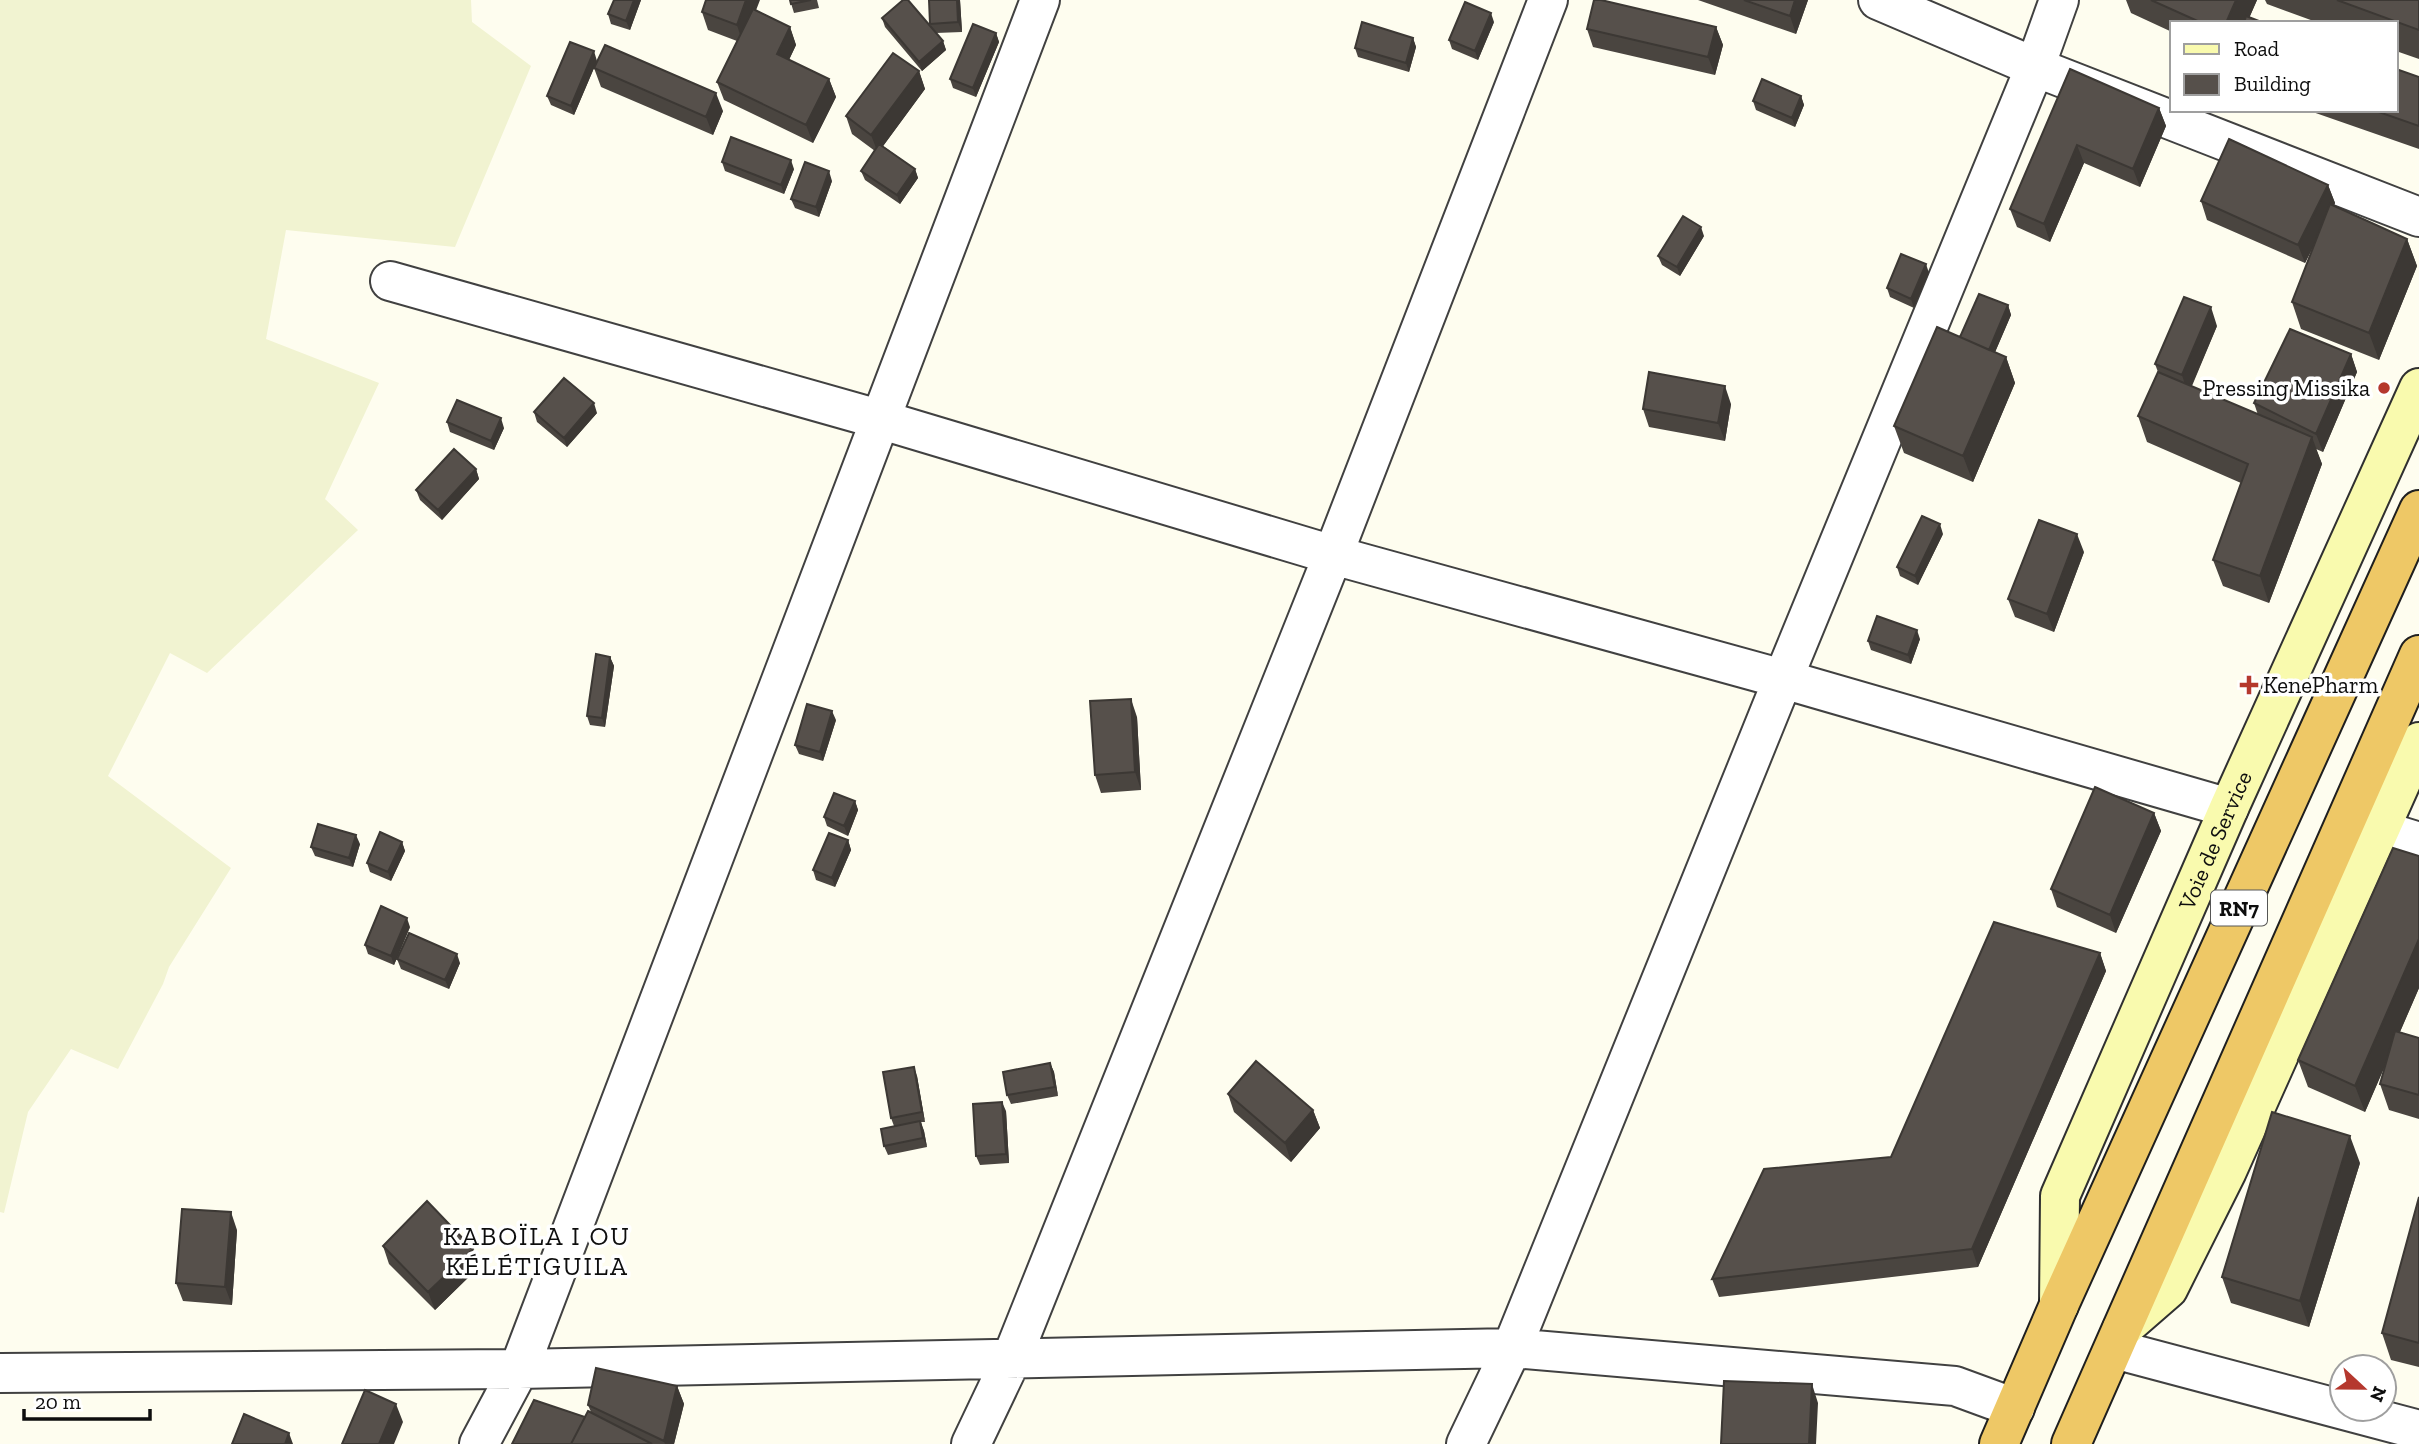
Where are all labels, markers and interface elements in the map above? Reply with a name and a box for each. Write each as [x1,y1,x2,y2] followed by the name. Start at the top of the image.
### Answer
[2170,21,2398,112] legend
[2234,36,2280,61] text: Road
[2234,71,2311,96] text: Building
[2202,374,2370,402] place label: Pressing Missika
[2376,380,2392,396] marker: Pressing Missika
[2263,671,2379,699] place label: KenePharm
[2241,677,2257,693] marker: KenePharm
[2172,767,2258,915] street label: Voie de Service
[2211,890,2267,926] road number: RN7
[443,1220,631,1282] district label: KABOÏLA I OU KÉLÉTIGUILA
[2328,1353,2398,1423] north arrow
[24,1378,150,1422] scale bar
[2365,1383,2392,1405] text: N
[35,1389,81,1414] text: 20 m

